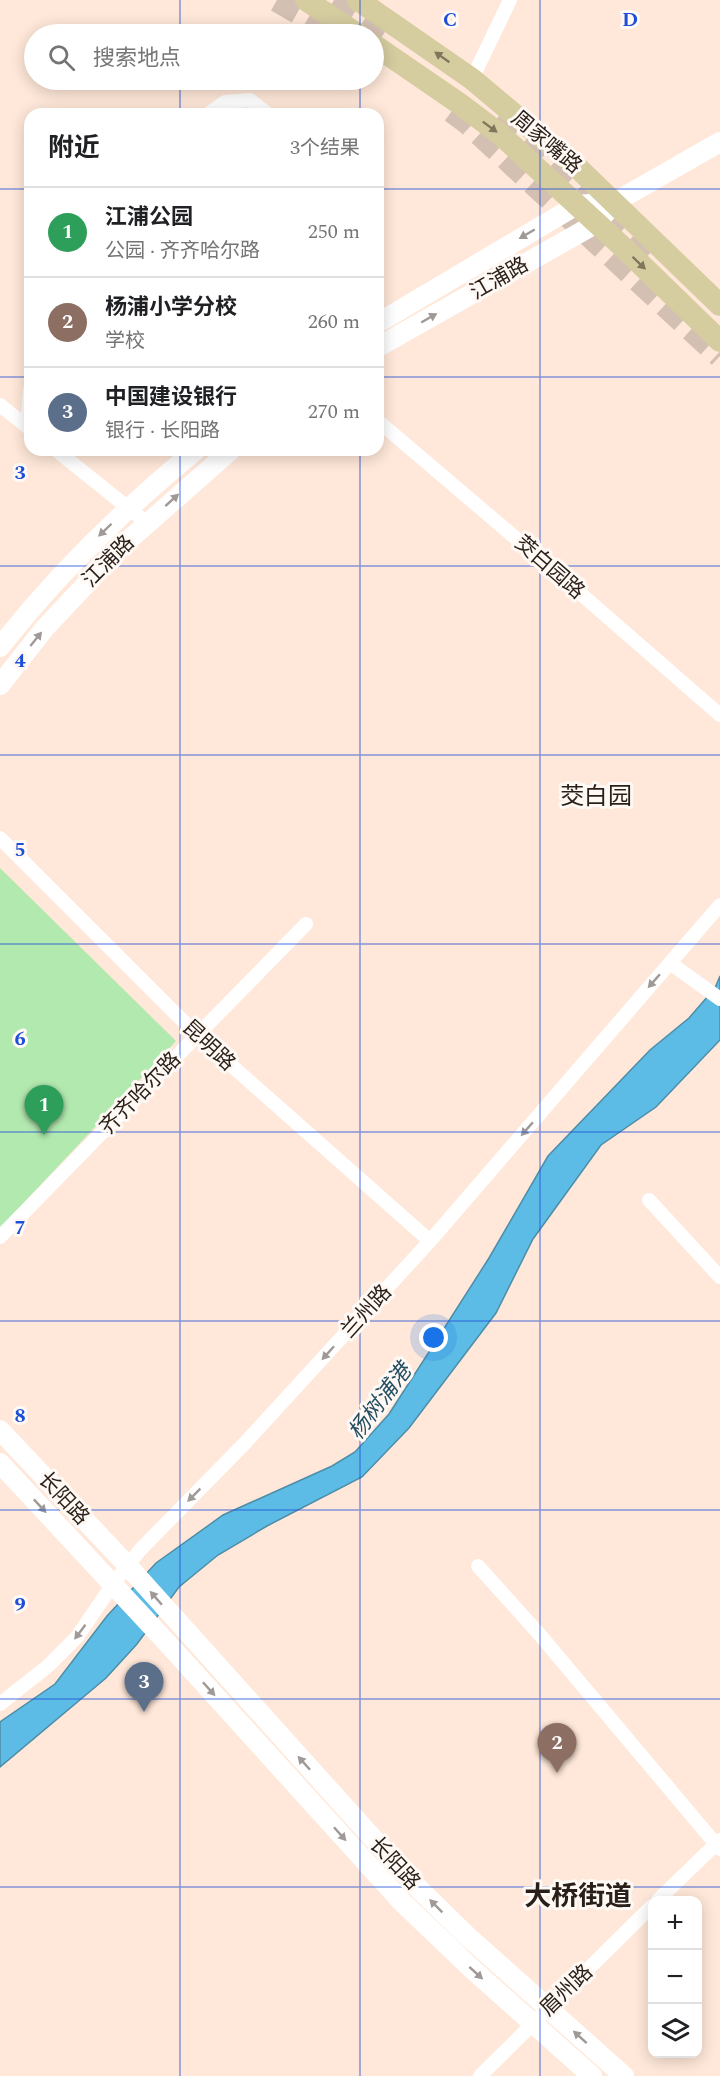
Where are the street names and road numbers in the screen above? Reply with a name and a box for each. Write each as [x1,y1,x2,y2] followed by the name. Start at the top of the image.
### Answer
[504,104,589,182] street label: 周家嘴路
[464,249,535,308] street label: 江浦路
[75,528,142,595] street label: 江浦路
[507,528,592,607] street label: 茭白园路
[174,1013,242,1079] street label: 昆明路
[93,1045,189,1143] street label: 齐齐哈尔路
[334,1278,400,1346] street label: 兰州路
[30,1465,96,1533] street label: 长阳路
[361,1830,427,1898] street label: 长阳路
[533,1957,600,2024] street label: 眉州路

